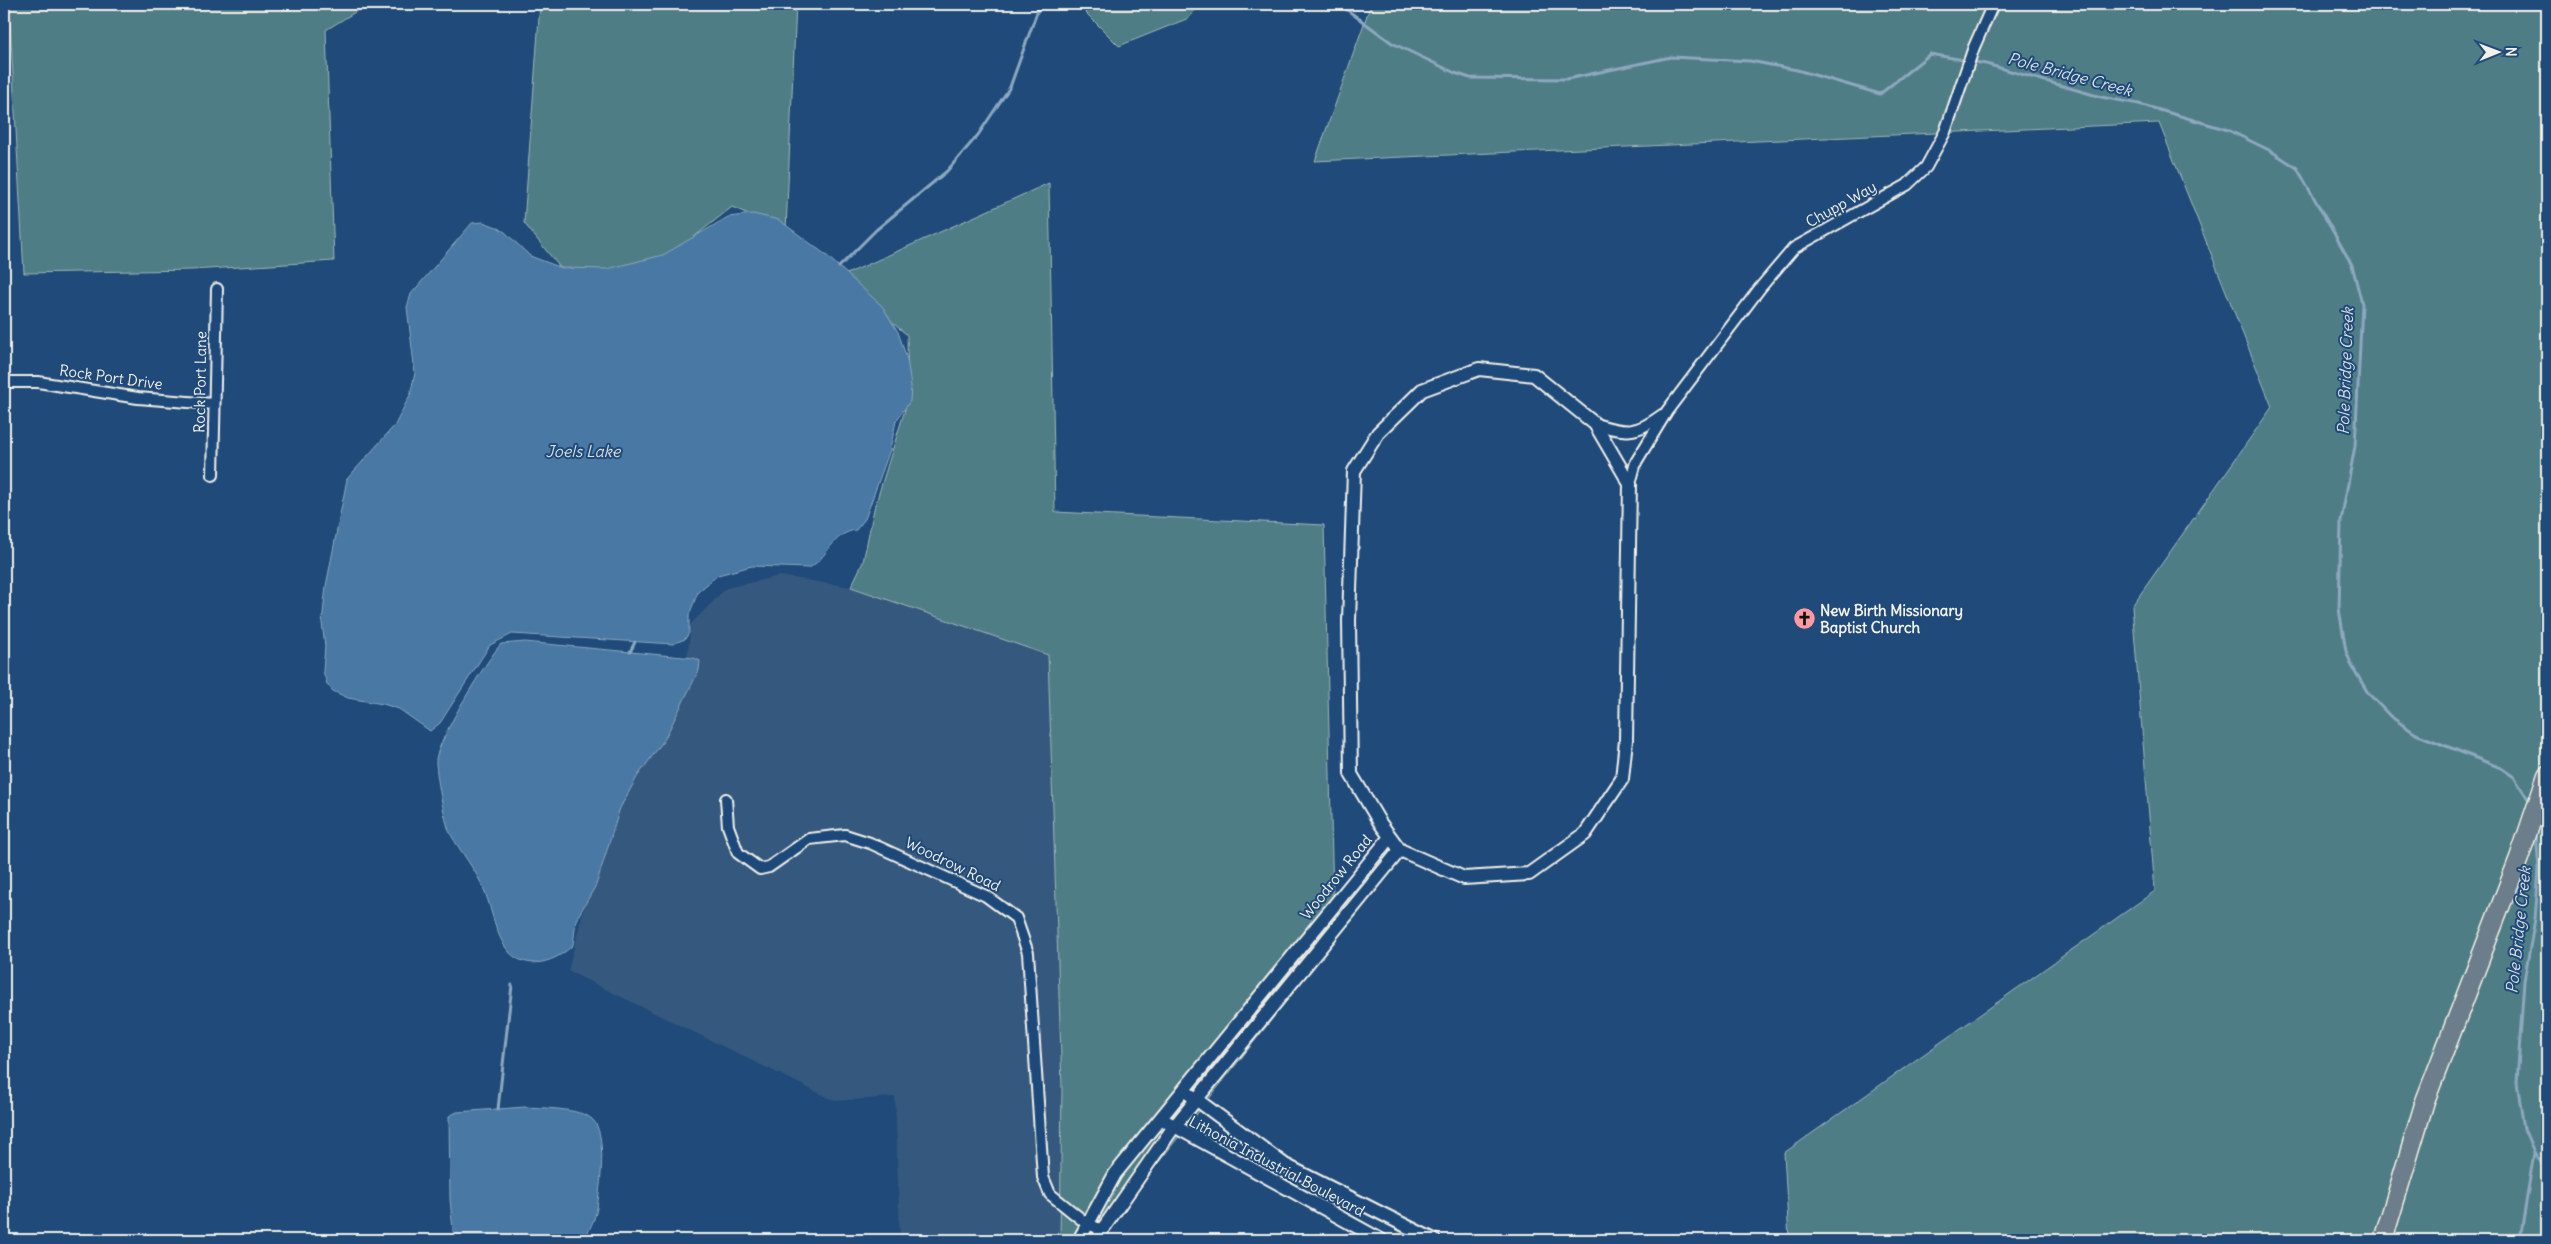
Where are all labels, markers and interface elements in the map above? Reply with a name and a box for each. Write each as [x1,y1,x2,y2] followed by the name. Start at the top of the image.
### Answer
[2474,28,2524,78] north arrow
[2502,47,2520,57] text: N
[2006,48,2136,101] water label: Pole Bridge Creek
[1802,177,1880,231] street label: Chupp Way
[2333,305,2357,435] water label: Pole Bridge Creek
[190,331,210,433] street label: Rock Port Lane
[58,360,164,394] street label: Rock Port Drive
[546,441,622,461] water label: Joels Lake
[1820,601,1963,638] place label: New Birth Missionary Baptist Church
[1792,607,1816,631] church icon: New Birth Missionary Baptist Church
[1296,831,1376,923] street label: Woodrow Road
[902,833,1004,895] street label: Woodrow Road
[2501,864,2535,994] water label: Pole Bridge Creek
[1186,1112,1368,1221] street label: Lithonia Industrial Boulevard

